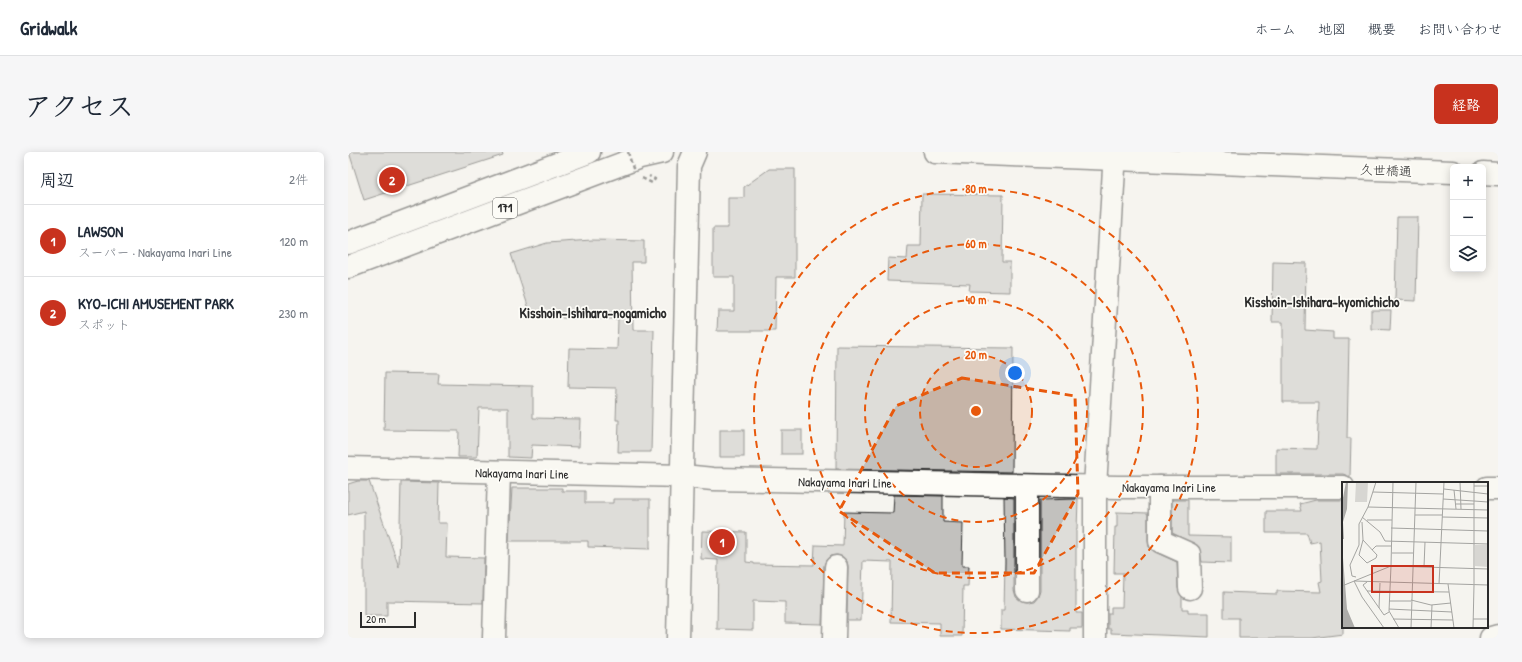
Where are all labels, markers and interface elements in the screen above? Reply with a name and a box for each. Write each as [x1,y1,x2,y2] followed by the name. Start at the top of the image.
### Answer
[20,15,77,41] text: Gridwalk
[1255,19,1296,38] text: ホーム
[1318,19,1346,38] text: 地図
[1368,19,1396,38] text: 概要
[1418,19,1502,38] text: お問い合わせ
[1434,84,1498,124] button: 経路
[24,87,134,125] text: アクセス
[1360,160,1412,180] street label: 久世橋通
[1450,164,1486,272] map controls
[1450,164,1486,200] button: +
[379,165,405,195] pin: 2
[40,168,74,191] text: 周辺
[289,170,308,188] text: 2件
[965,180,987,197] text: 80 m
[493,198,517,218] road number: 171
[1450,200,1486,236] button: −
[78,221,123,242] text: LAWSON
[51,232,55,250] text: 1
[280,232,308,250] text: 120 m
[965,235,987,252] text: 60 m
[1450,236,1486,272] button: layers
[78,243,232,261] text: スーパー · Nakayama Inari Line
[966,291,986,308] text: 40 m
[1245,292,1400,313] district label: Kisshoin-Ishihara-kyomichicho
[78,293,234,314] text: KYO-ICHI AMUSEMENT PARK
[520,303,667,324] district label: Kisshoin-Ishihara-nogamicho
[50,304,56,322] text: 2
[278,304,308,322] text: 230 m
[78,315,130,333] text: スポット
[965,346,987,363] text: 20 m
[1005,363,1025,383] your location
[969,404,983,418] centre of rings
[475,463,569,483] street label: Nakayama Inari Line
[798,472,892,492] street label: Nakayama Inari Line
[1122,478,1216,496] street label: Nakayama Inari Line
[1342,482,1488,628] inset map
[709,527,735,557] pin: 1
[360,610,416,629] scale bar
[366,612,386,626] text: 20 m

